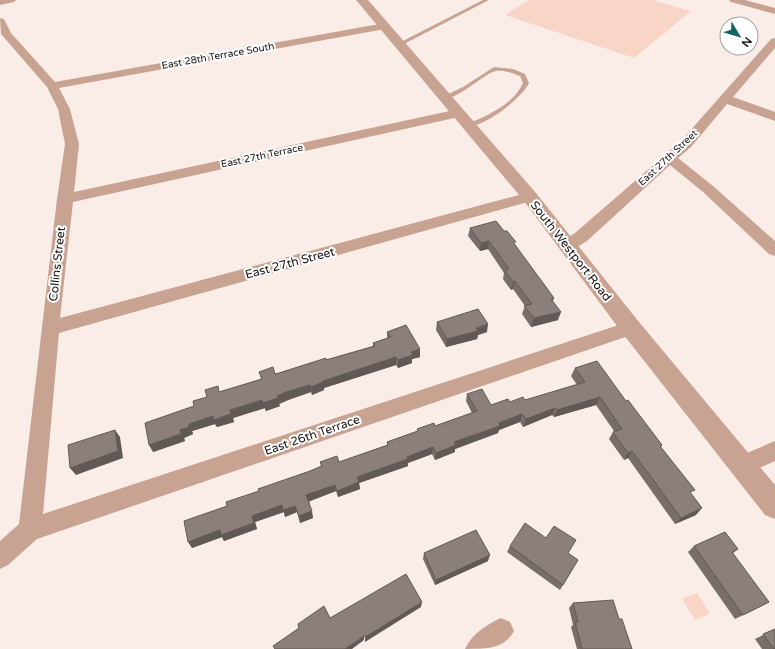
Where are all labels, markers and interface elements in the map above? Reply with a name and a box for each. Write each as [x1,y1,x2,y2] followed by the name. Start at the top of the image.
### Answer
[719,16,759,56] north arrow
[739,34,754,49] text: N
[161,40,275,72] street label: East 28th Terrace South
[636,127,700,189] street label: East 27th Street
[220,141,304,171] street label: East 27th Terrace
[528,198,614,304] street label: South Westport Road
[46,226,68,302] street label: Collins Street
[244,244,337,282] street label: East 27th Street
[262,412,362,458] street label: East 26th Terrace

